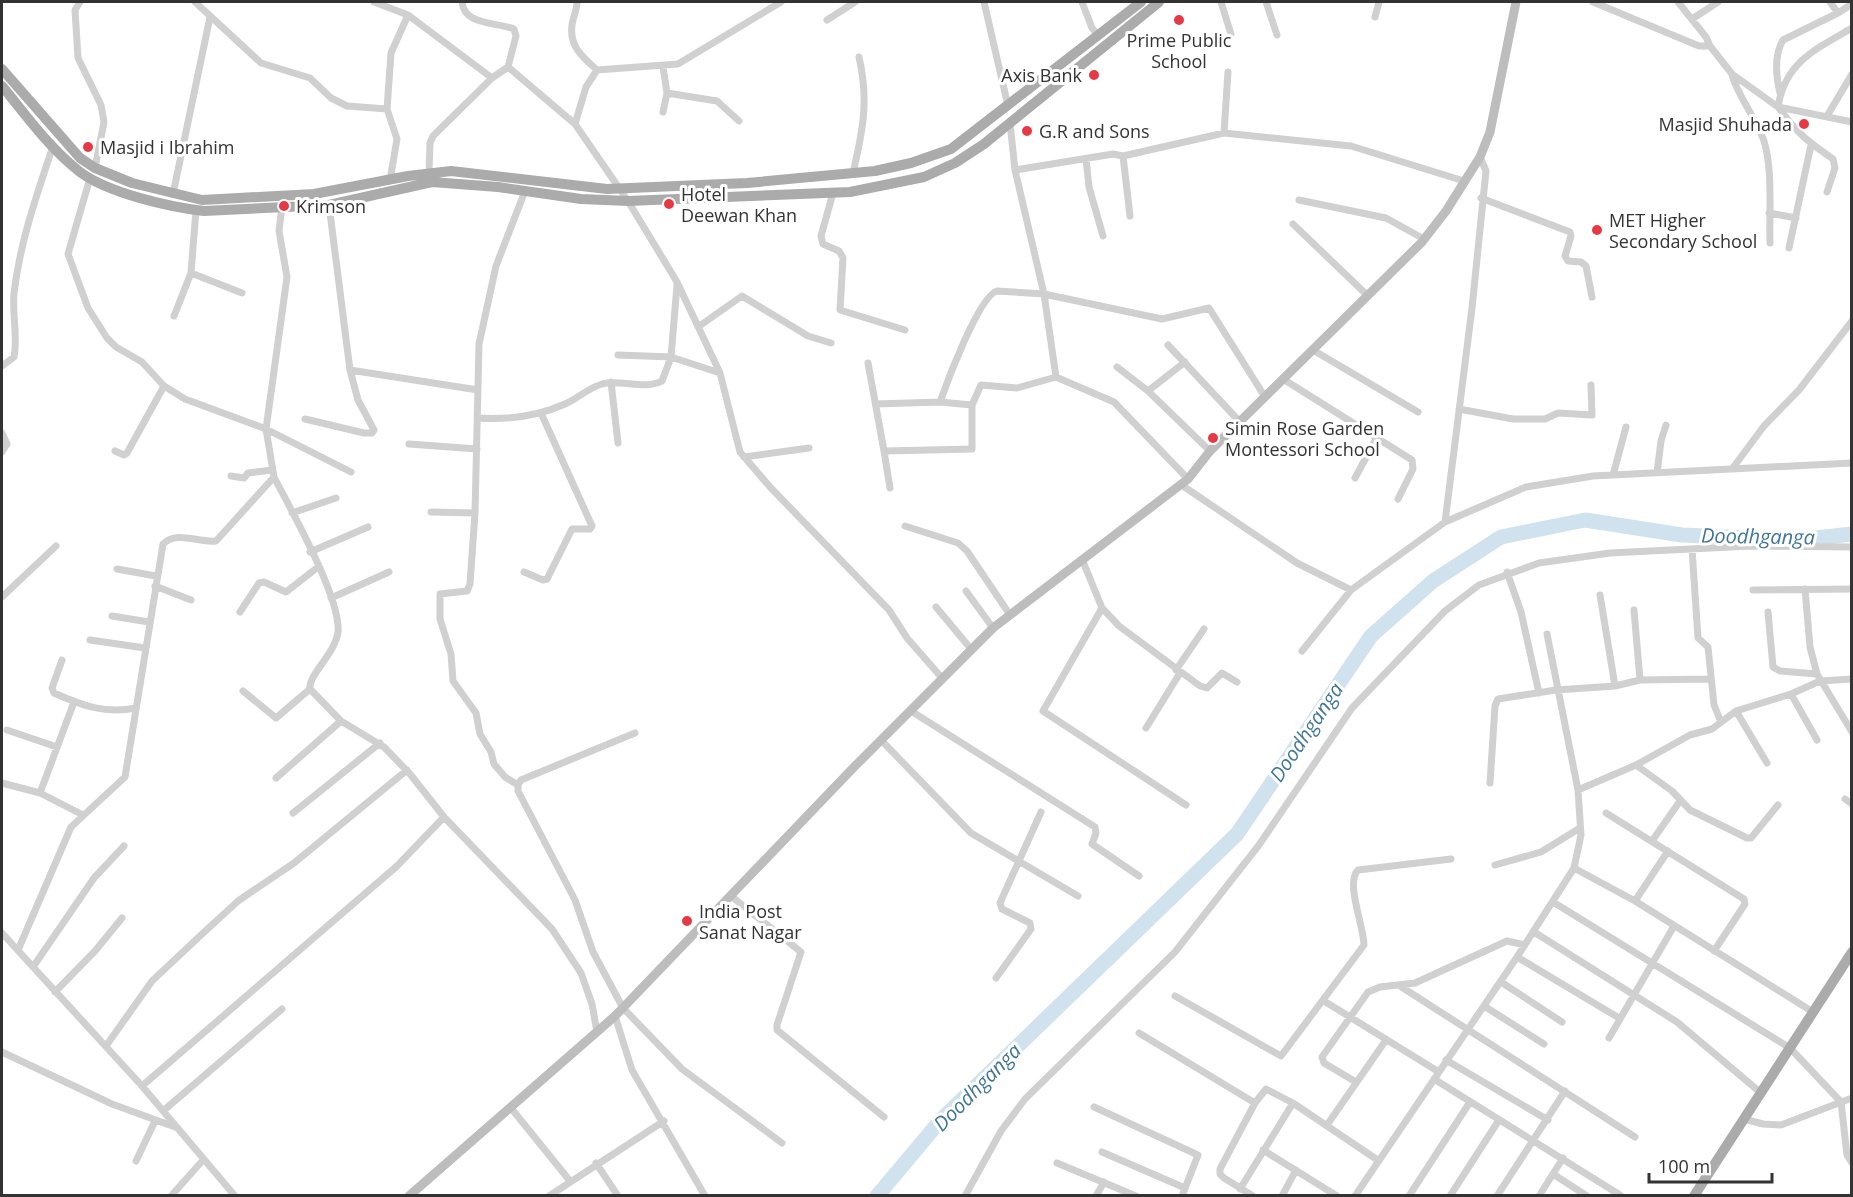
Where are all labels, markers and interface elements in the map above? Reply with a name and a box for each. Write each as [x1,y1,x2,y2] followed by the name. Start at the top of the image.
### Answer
[1172,13,1186,27] marker: Prime Public School
[1127,28,1232,73] place label: Prime Public School
[1001,63,1083,87] place label: Axis Bank
[1087,68,1101,82] marker: Axis Bank
[1658,112,1792,136] place label: Masjid Shuhada
[1797,117,1811,131] marker: Masjid Shuhada
[1039,119,1150,143] place label: G.R and Sons
[1020,124,1034,138] marker: G.R and Sons
[100,135,234,159] place label: Masjid i Ibrahim
[81,140,95,154] marker: Masjid i Ibrahim
[681,182,797,227] place label: Hotel Deewan Khan
[296,194,366,218] place label: Krimson
[662,197,676,211] marker: Hotel Deewan Khan
[277,199,291,213] marker: Krimson
[1609,208,1757,253] place label: MET Higher Secondary School
[1590,223,1604,237] marker: MET Higher Secondary School
[1225,416,1384,461] place label: Simin Rose Garden Montessori School
[1206,431,1220,445] marker: Simin Rose Garden Montessori School
[1701,522,1815,550] water label: Doodhganga
[1263,677,1349,787] water label: Doodhganga
[699,899,802,944] place label: India Post Sanat Nagar
[680,914,694,928] marker: India Post Sanat Nagar
[927,1037,1027,1137] water label: Doodhganga
[1649,1146,1772,1184] scale bar
[1658,1154,1710,1178] text: 100 m

